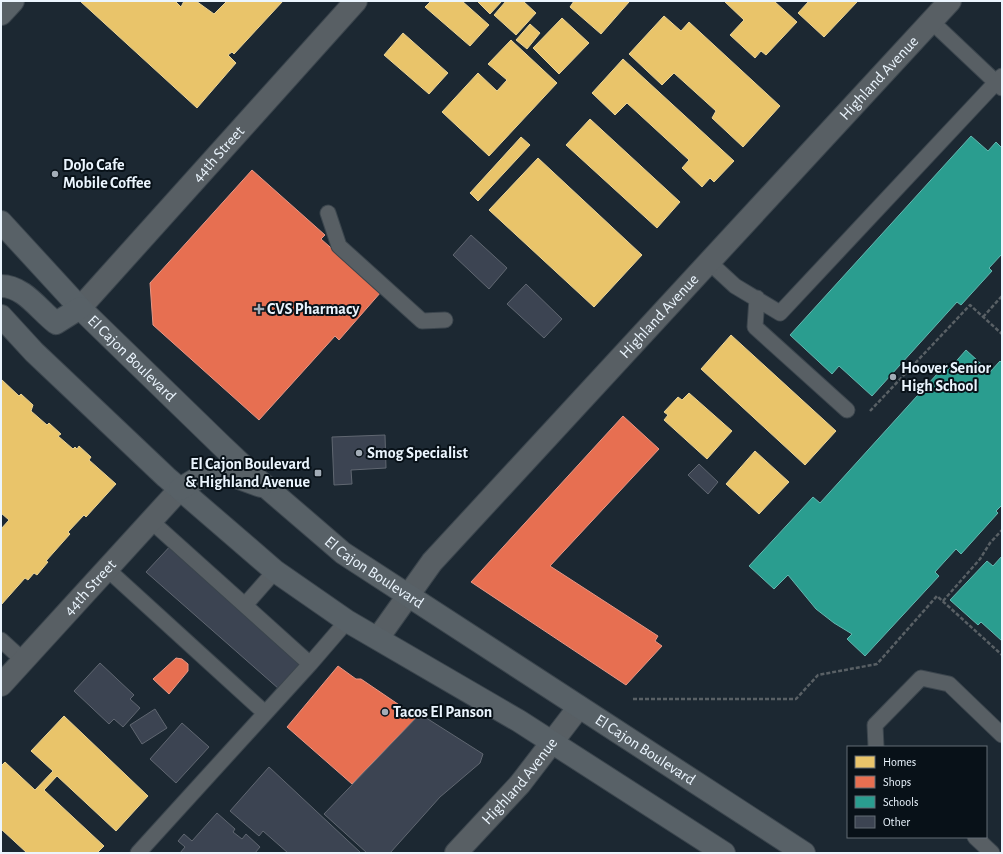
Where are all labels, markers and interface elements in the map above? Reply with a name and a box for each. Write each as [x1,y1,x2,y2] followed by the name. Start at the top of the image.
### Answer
[836,33,921,123] street label: Highland Avenue
[189,123,247,185] street label: 44th Street
[63,157,152,191] place label: DoJo Cafe Mobile Coffee
[50,169,60,179] marker: DoJo Cafe Mobile Coffee
[617,271,702,361] street label: Highland Avenue
[267,301,360,318] place label: CVS Pharmacy
[254,304,264,314] marker: CVS Pharmacy
[85,312,179,404] street label: El Cajon Boulevard
[901,360,992,394] place label: Hoover Senior High School
[888,372,898,382] marker: Hoover Senior High School
[367,445,468,461] place label: Smog Specialist
[354,448,364,458] marker: Smog Specialist
[185,456,311,490] place label: El Cajon Boulevard & Highland Avenue
[313,468,323,478] marker: El Cajon Boulevard & Highland Avenue
[322,533,427,611] street label: El Cajon Boulevard
[61,557,119,618] street label: 44th Street
[393,704,492,720] place label: Tacos El Panson
[380,707,390,717] marker: Tacos El Panson
[592,711,698,788] street label: El Cajon Boulevard
[479,735,560,828] street label: Highland Avenue
[847,746,987,838] legend
[883,756,916,768] text: Homes
[883,776,911,788] text: Shops
[883,796,918,808] text: Schools
[883,816,910,828] text: Other

